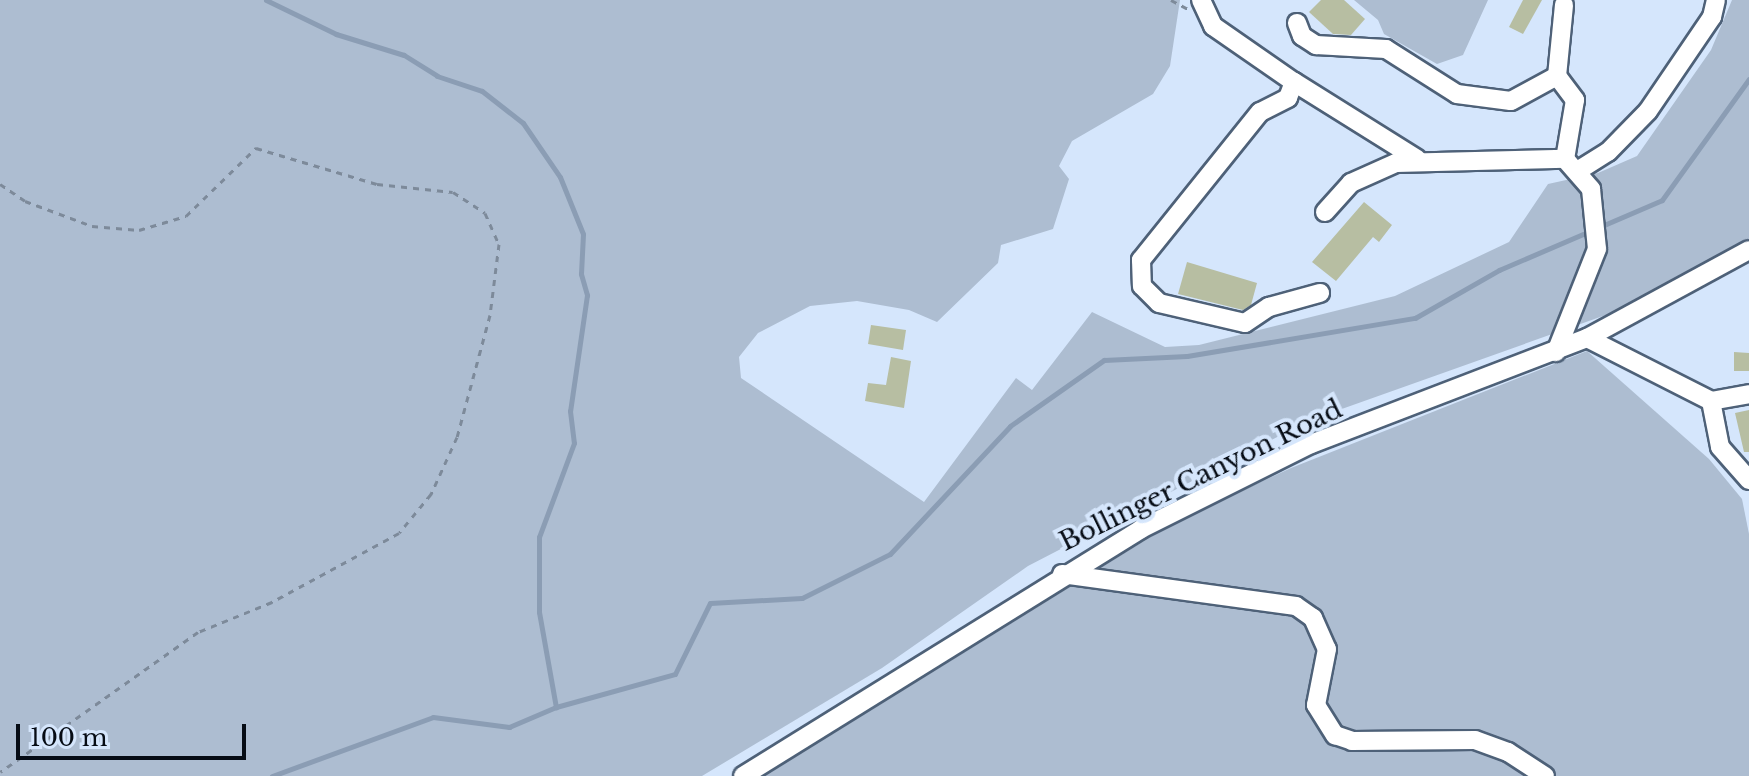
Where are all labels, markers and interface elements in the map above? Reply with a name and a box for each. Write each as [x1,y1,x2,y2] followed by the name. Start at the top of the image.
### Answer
[1054,394,1348,558] street label: Bollinger Canyon Road
[20,708,250,758] scale bar
[30,723,108,752] text: 100 m

